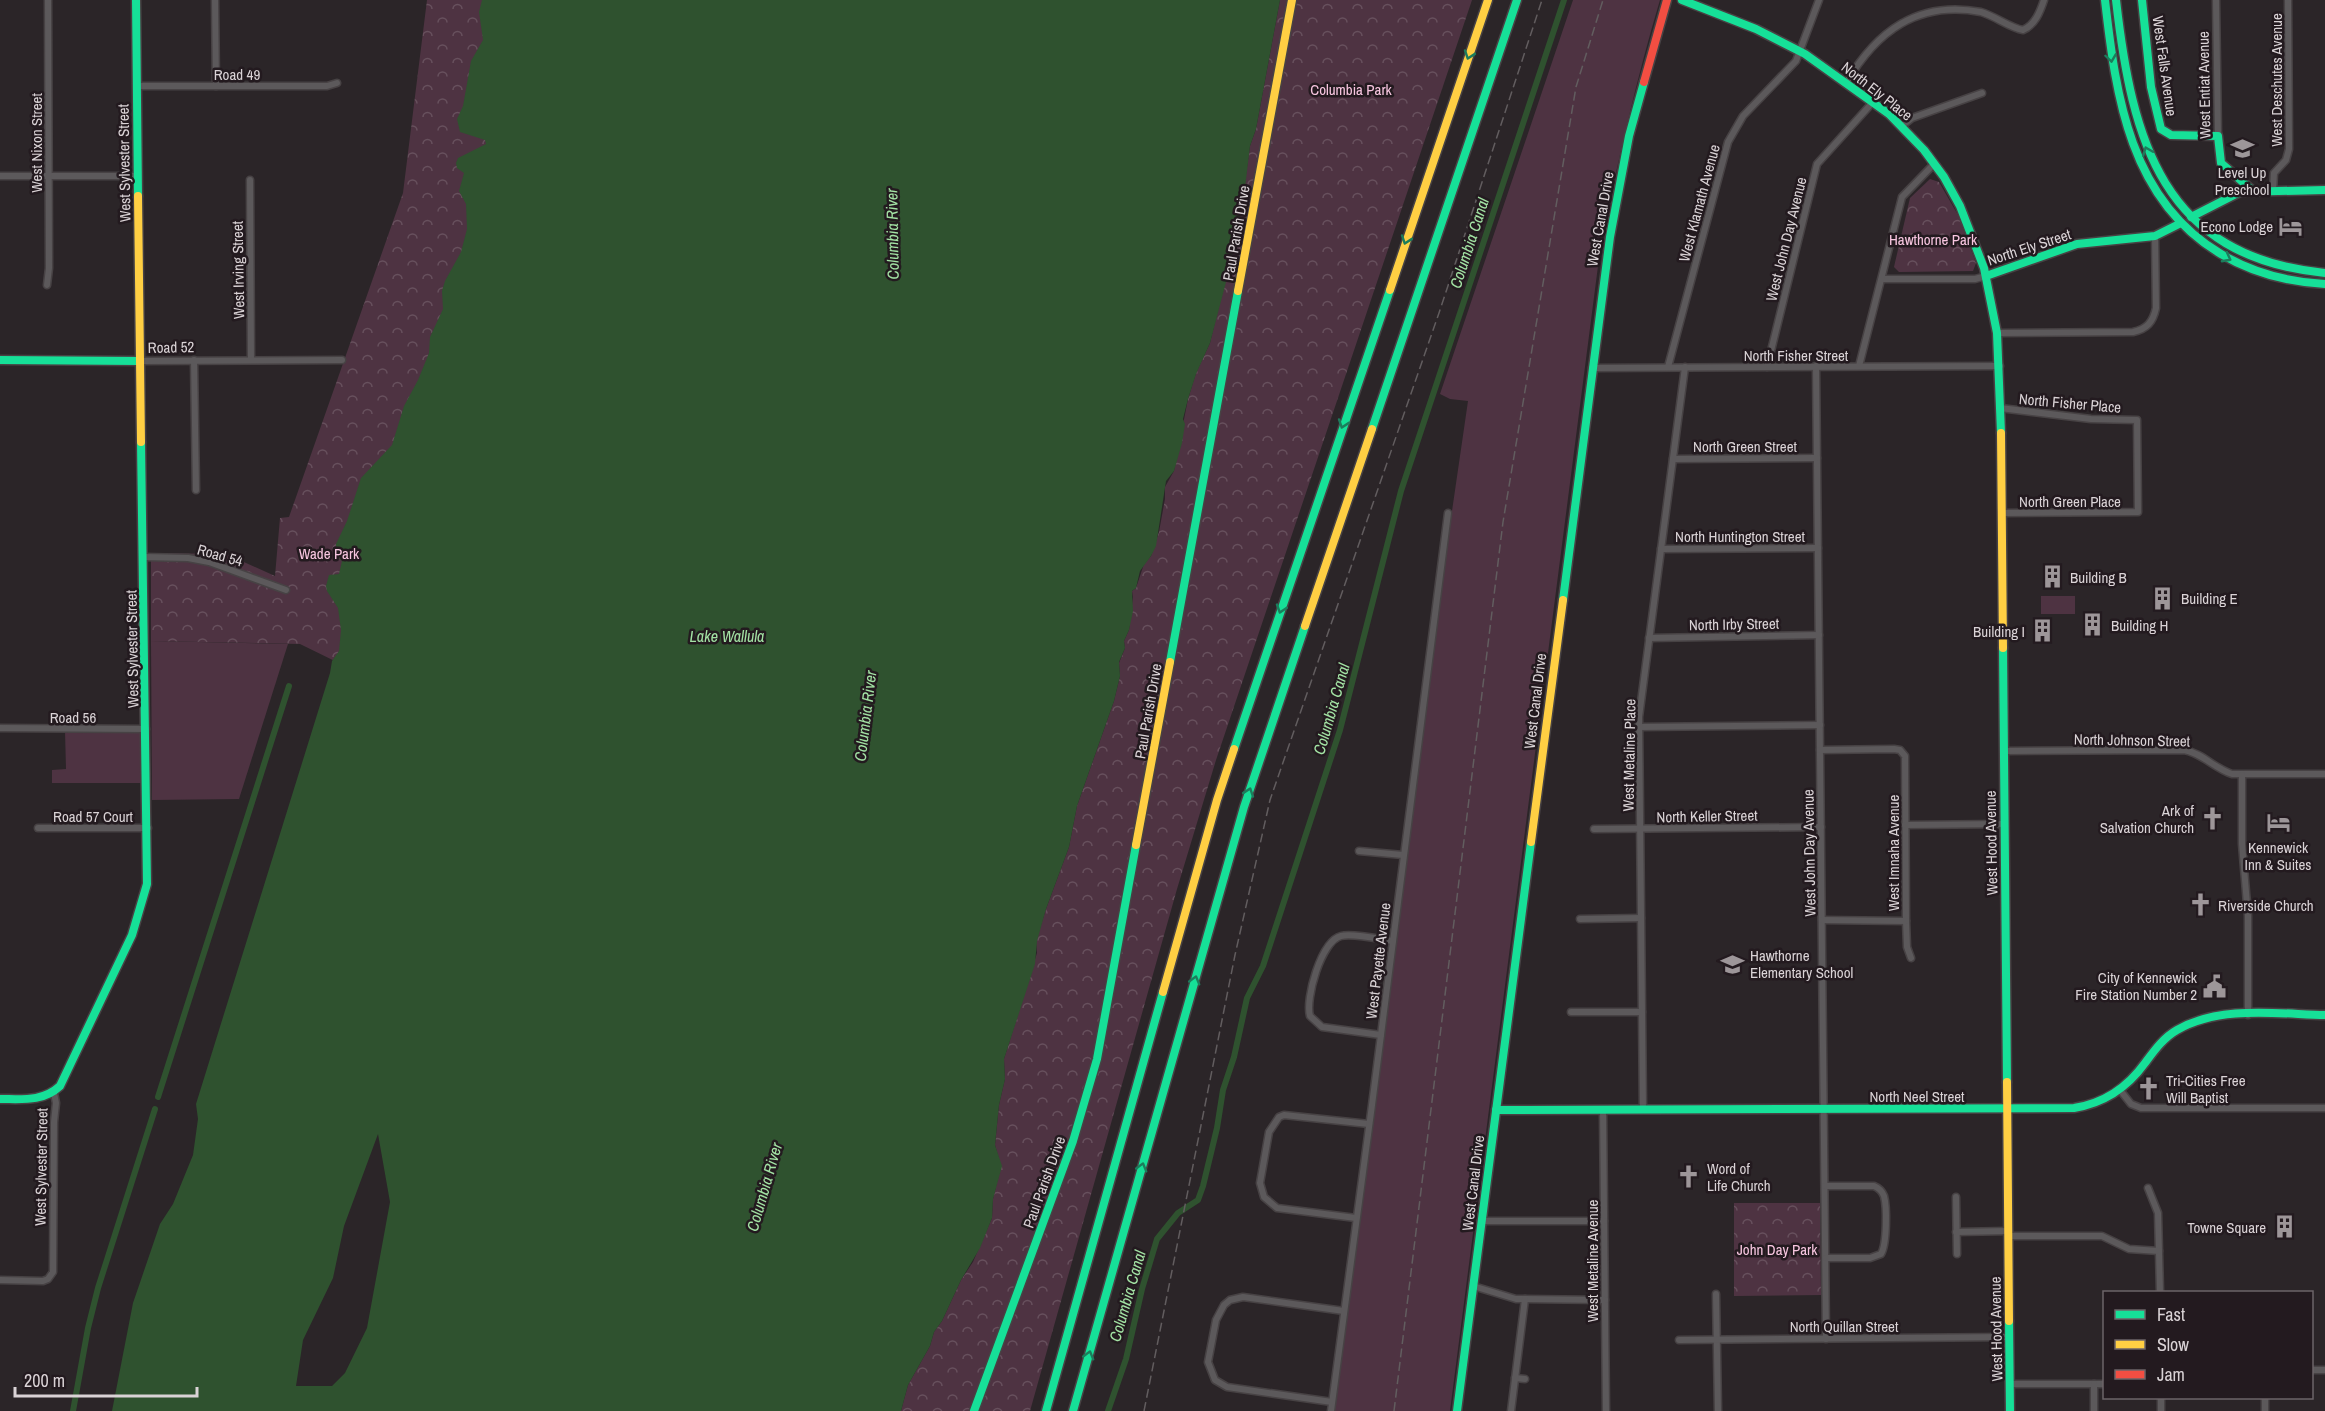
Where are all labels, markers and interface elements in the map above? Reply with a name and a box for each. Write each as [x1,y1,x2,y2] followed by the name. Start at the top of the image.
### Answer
[2266,13,2287,147] street label: West Deschutes Avenue
[2148,15,2182,118] street label: West Falls Avenue
[2193,31,2215,139] street label: West Entiat Avenue
[1464,49,1476,60] one-way arrow
[2105,54,2117,63] one-way arrow
[1837,57,1917,125] street label: North Ely Place
[214,64,260,85] street label: Road 49
[1310,79,1393,100] park label: Columbia Park
[26,93,47,193] street label: West Nixon Street
[112,103,136,222] street label: West Sylvester Street
[2229,135,2255,161] school or university icon: Level Up Preschool
[1673,142,1725,264] street label: West Klamath Avenue
[2142,147,2154,158] one-way arrow
[2215,162,2269,200] place label: Level Up Preschool
[1581,170,1619,268] street label: West Canal Drive
[1760,174,1812,303] street label: West John Day Avenue
[1217,184,1255,282] street label: Paul Parish Drive
[880,188,904,280] water label: Columbia River
[1444,194,1494,291] water label: Columbia Canal
[2278,213,2304,239] hotel icon: Econo Lodge
[2201,216,2273,237] place label: Econo Lodge
[227,220,249,319] street label: West Irving Street
[1984,223,2074,270] street label: North Ely Street
[1889,229,1978,250] park label: Hawthorne Park
[1401,234,1414,245] one-way arrow
[2221,251,2232,262] one-way arrow
[148,336,195,358] street label: Road 52
[1744,345,1849,366] street label: North Fisher Street
[2018,388,2122,418] street label: North Fisher Place
[1338,419,1351,429] one-way arrow
[1693,436,1798,457] street label: North Green Street
[2019,491,2121,512] street label: North Green Place
[1675,526,1806,547] street label: North Huntington Street
[195,538,245,572] street label: Road 54
[299,543,360,564] park label: Wade Park
[2039,564,2065,590] building icon: Building B
[2070,567,2127,588] place label: Building B
[2150,585,2176,611] building icon: Building E
[2181,588,2238,609] place label: Building E
[120,589,144,708] street label: West Sylvester Street
[1275,603,1288,614] one-way arrow
[2080,612,2106,638] building icon: Building H
[1689,613,1780,635] street label: North Irby Street
[2111,615,2168,636] place label: Building H
[2030,618,2056,644] building icon: Building I
[1973,621,2025,642] place label: Building I
[690,625,764,647] water label: Lake Wallula
[1519,652,1551,750] street label: West Canal Drive
[1307,660,1355,757] water label: Columbia Canal
[1129,662,1167,760] street label: Paul Parish Drive
[849,669,882,763] water label: Columbia River
[1618,698,1640,811] street label: West Metaline Place
[50,707,96,728] street label: Road 56
[2074,728,2191,752] street label: North Johnson Street
[1242,787,1255,798] one-way arrow
[1797,789,1821,917] street label: West John Day Avenue
[1980,790,2002,896] street label: West Hood Avenue
[1883,795,1904,911] street label: West Imnaha Avenue
[2100,800,2195,838] place label: Ark of Salvation Church
[1656,805,1758,827] street label: North Keller Street
[53,806,134,827] street label: Road 57 Court
[2199,806,2225,832] church icon: Ark of Salvation Church
[2265,810,2291,836] hotel icon: Kennewick Inn & Suites
[2244,837,2312,875] place label: Kennewick Inn & Suites
[2187,892,2213,918] church icon: Riverside Church
[2218,895,2314,916] place label: Riverside Church
[1360,901,1396,1020] street label: West Payette Avenue
[1750,945,1853,983] place label: Hawthorne Elementary School
[1719,951,1745,977] school or university icon: Hawthorne Elementary School
[2075,967,2198,1005] place label: City of Kennewick Fire Station Number 2
[2202,973,2228,999] public building icon: City of Kennewick Fire Station Number 2
[1188,975,1201,985] one-way arrow
[2166,1070,2246,1108] place label: Tri-Cities Free Will Baptist
[2135,1076,2161,1102] church icon: Tri-Cities Free Will Baptist
[1869,1086,1965,1107] street label: North Neel Street
[29,1107,53,1226] street label: West Sylvester Street
[1018,1133,1070,1231] street label: Paul Parish Drive
[1457,1134,1489,1232] street label: West Canal Drive
[741,1140,787,1234] water label: Columbia River
[1707,1158,1771,1196] place label: Word of Life Church
[1135,1162,1147,1173] one-way arrow
[1676,1164,1702,1190] church icon: Word of Life Church
[1582,1200,1603,1322] street label: West Metaline Avenue
[2271,1214,2297,1240] building icon: Towne Square
[2187,1217,2266,1238] place label: Towne Square
[1737,1239,1818,1260] park label: John Day Park
[1103,1247,1151,1344] water label: Columbia Canal
[1985,1276,2007,1382] street label: West Hood Avenue
[2103,1291,2313,1399] legend
[2157,1302,2185,1327] text: Fast
[1790,1316,1899,1337] street label: North Quillan Street
[2157,1332,2189,1357] text: Slow
[1082,1350,1094,1361] one-way arrow
[15,1360,196,1398] scale bar
[2157,1362,2185,1387] text: Jam
[24,1368,65,1393] text: 200 m

